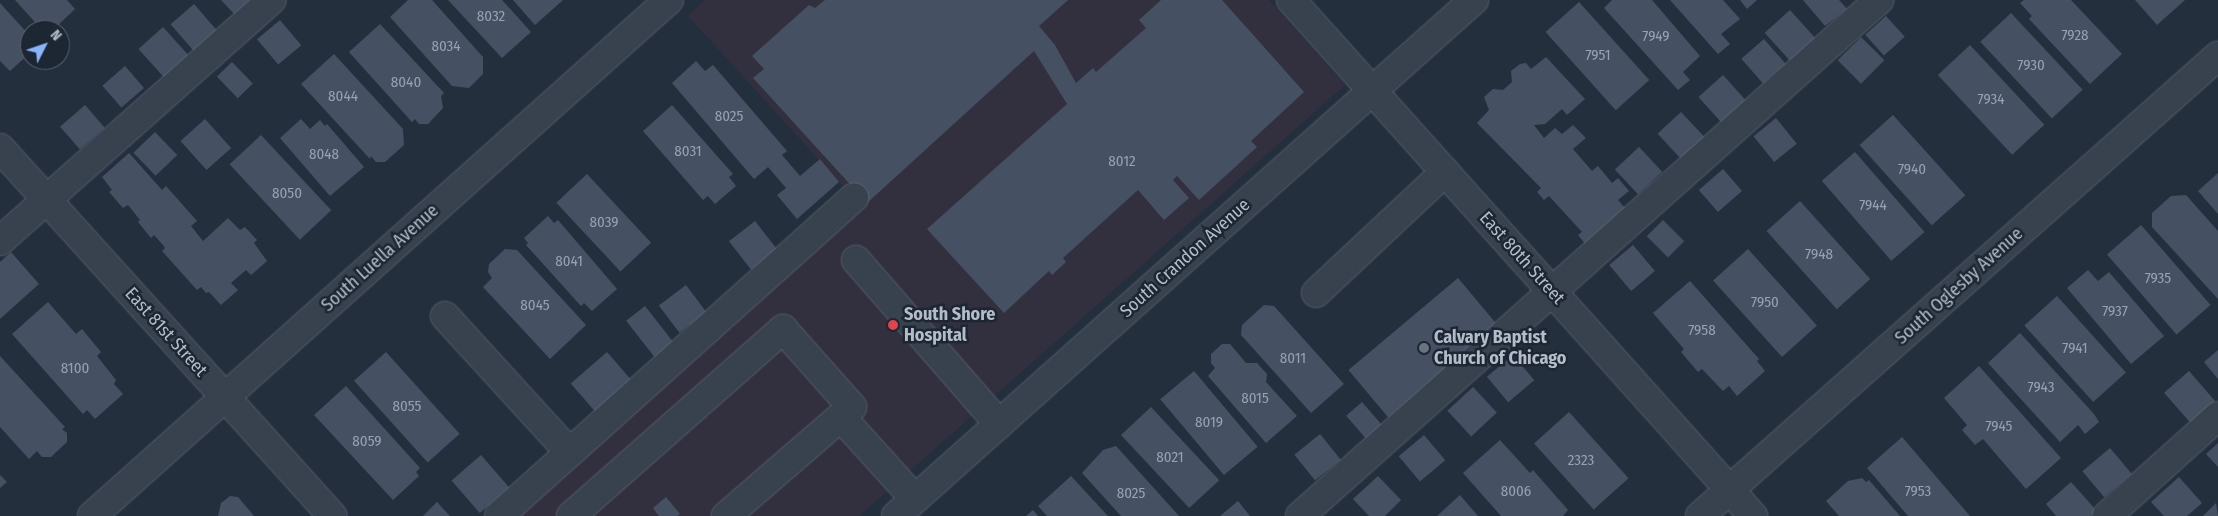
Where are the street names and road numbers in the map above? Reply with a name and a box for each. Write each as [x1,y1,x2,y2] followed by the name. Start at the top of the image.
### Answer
[1116,194,1254,322] street label: South Crandon Avenue
[317,200,443,316] street label: South Luella Avenue
[1475,207,1569,309] street label: East 80th Street
[1891,223,2027,349] street label: South Oglesby Avenue
[120,283,212,381] street label: East 81st Street

